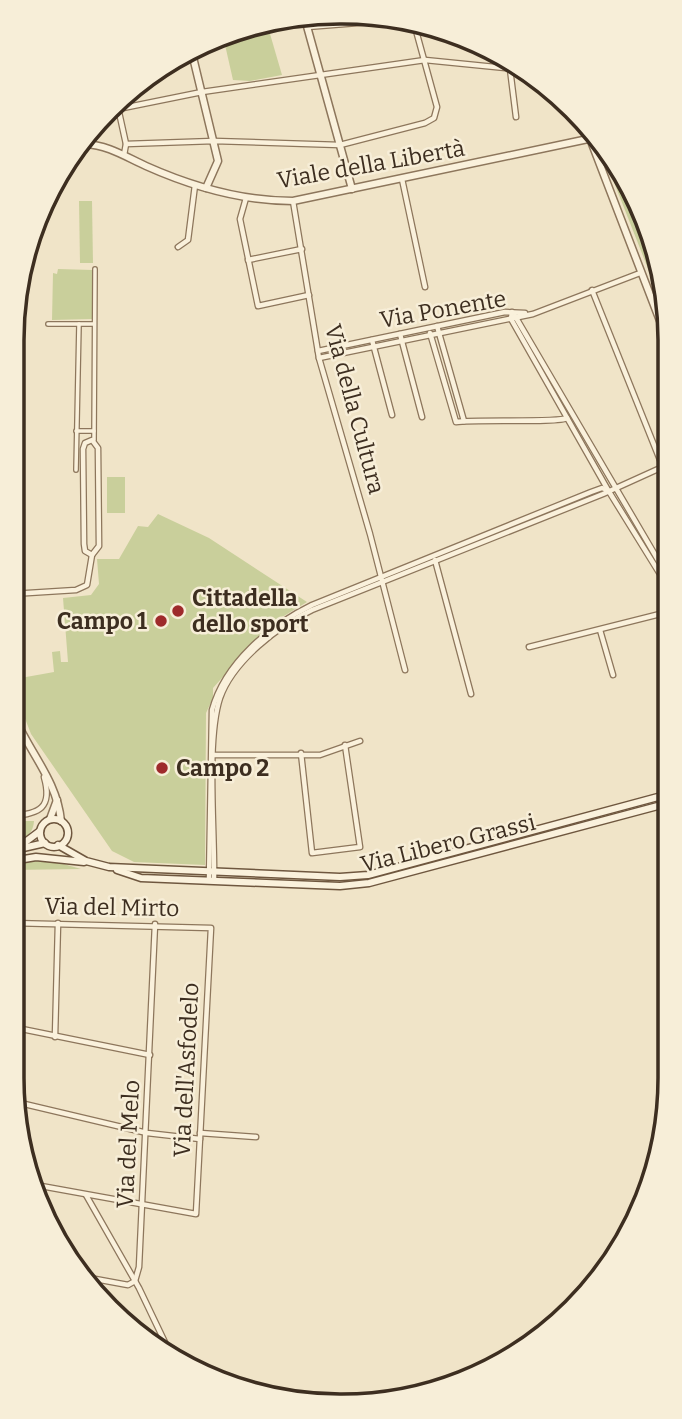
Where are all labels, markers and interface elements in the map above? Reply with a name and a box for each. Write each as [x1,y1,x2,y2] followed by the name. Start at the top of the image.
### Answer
[275,134,467,194] street label: Viale della Libertà
[378,284,508,334] street label: Via Ponente
[319,321,391,497] street label: Via della Cultura
[192,584,309,638] place label: Cittadella dello sport
[170,603,186,619] marker: Cittadella dello sport
[57,607,147,635] place label: Campo 1
[153,613,169,629] marker: Campo 1
[176,754,269,782] place label: Campo 2
[154,760,170,776] marker: Campo 2
[358,808,538,878] street label: Via Libero Grassi
[44,892,180,922] street label: Via del Mirto
[167,982,205,1158] street label: Via dell'Asfodelo
[111,1079,145,1209] street label: Via del Melo

